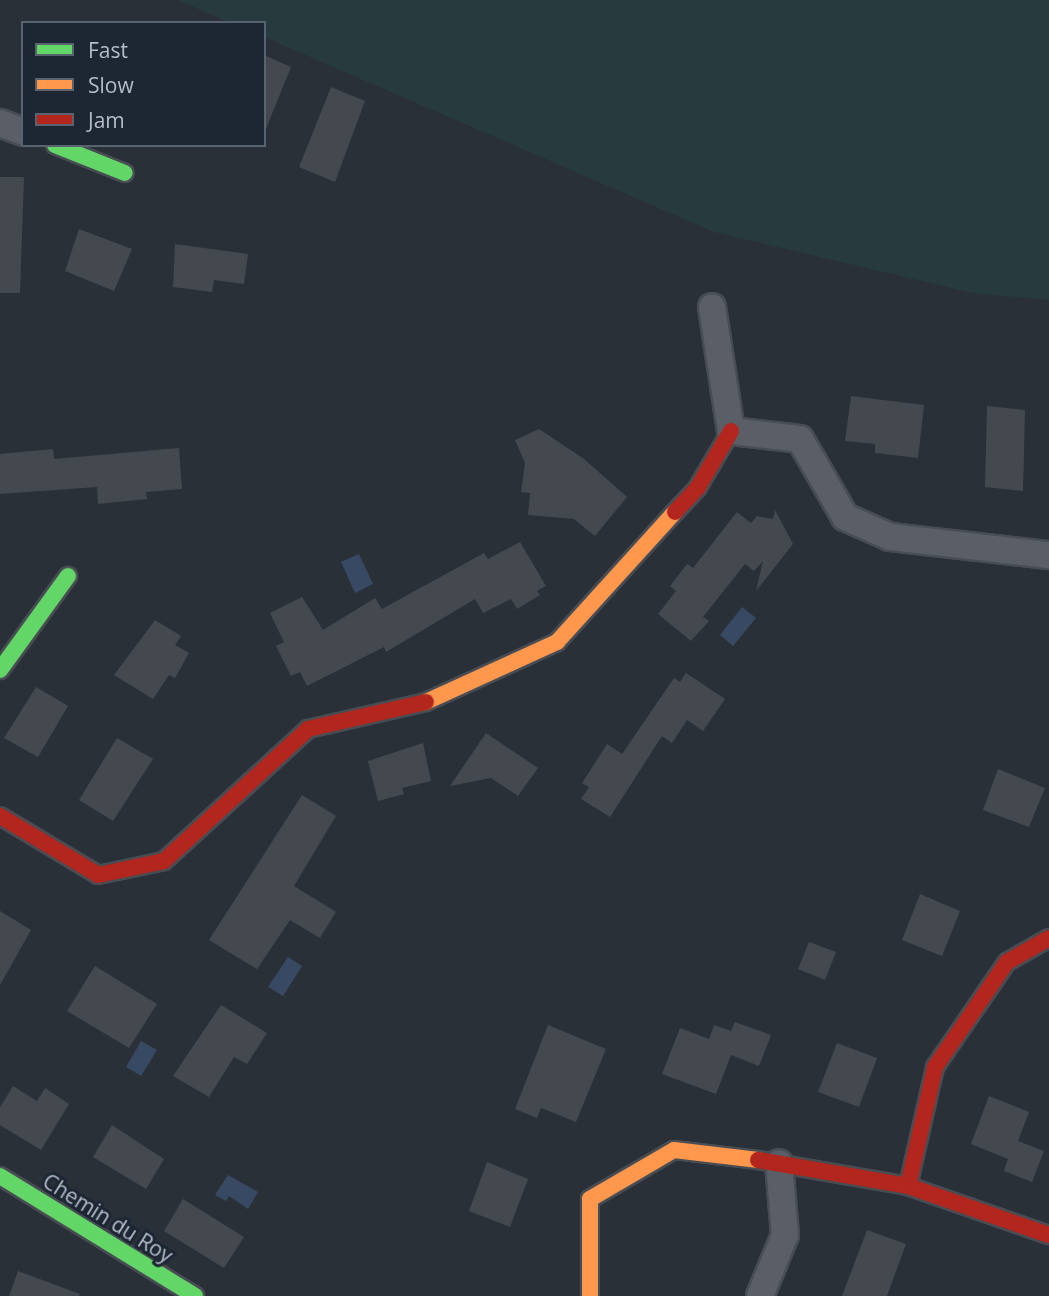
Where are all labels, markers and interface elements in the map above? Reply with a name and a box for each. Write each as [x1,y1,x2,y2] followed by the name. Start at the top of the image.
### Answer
[21,21,266,147] legend
[88,36,128,64] text: Fast
[88,71,134,99] text: Slow
[88,106,125,134] text: Jam
[38,1168,178,1268] street label: Chemin du Roy

